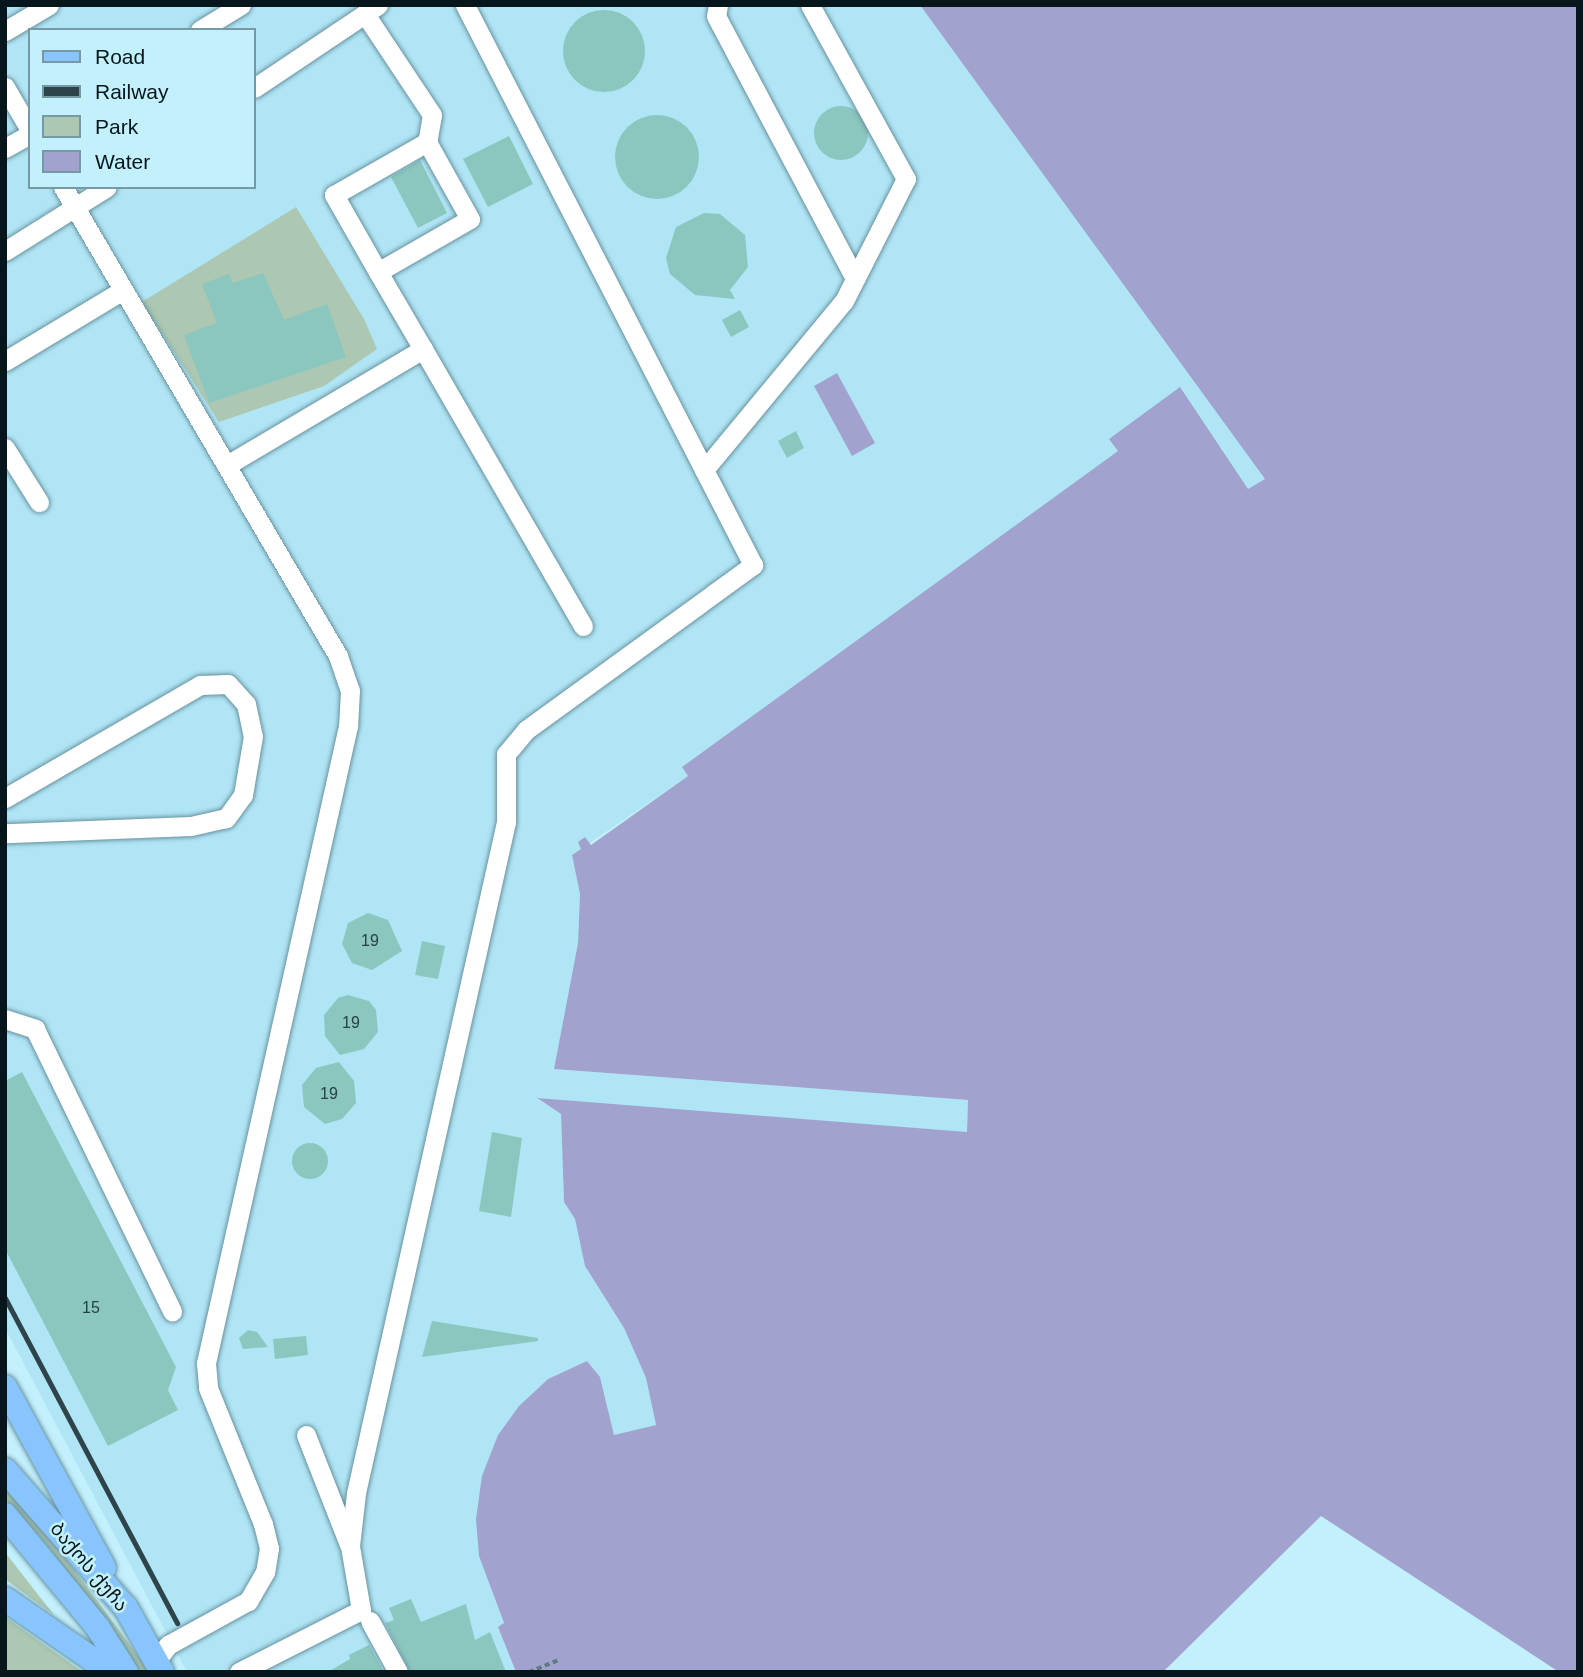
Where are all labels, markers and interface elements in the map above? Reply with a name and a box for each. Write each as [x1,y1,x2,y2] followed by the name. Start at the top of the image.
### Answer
[28,28,256,189] legend
[95,45,145,68] text: Road
[95,80,169,103] text: Railway
[95,115,138,138] text: Park
[95,150,150,173] text: Water
[361,931,379,951] house number: 19
[342,1013,360,1033] house number: 19
[320,1084,338,1104] house number: 19
[82,1298,100,1318] house number: 15
[45,1518,133,1616] street label: ბაქოს ქუჩა

